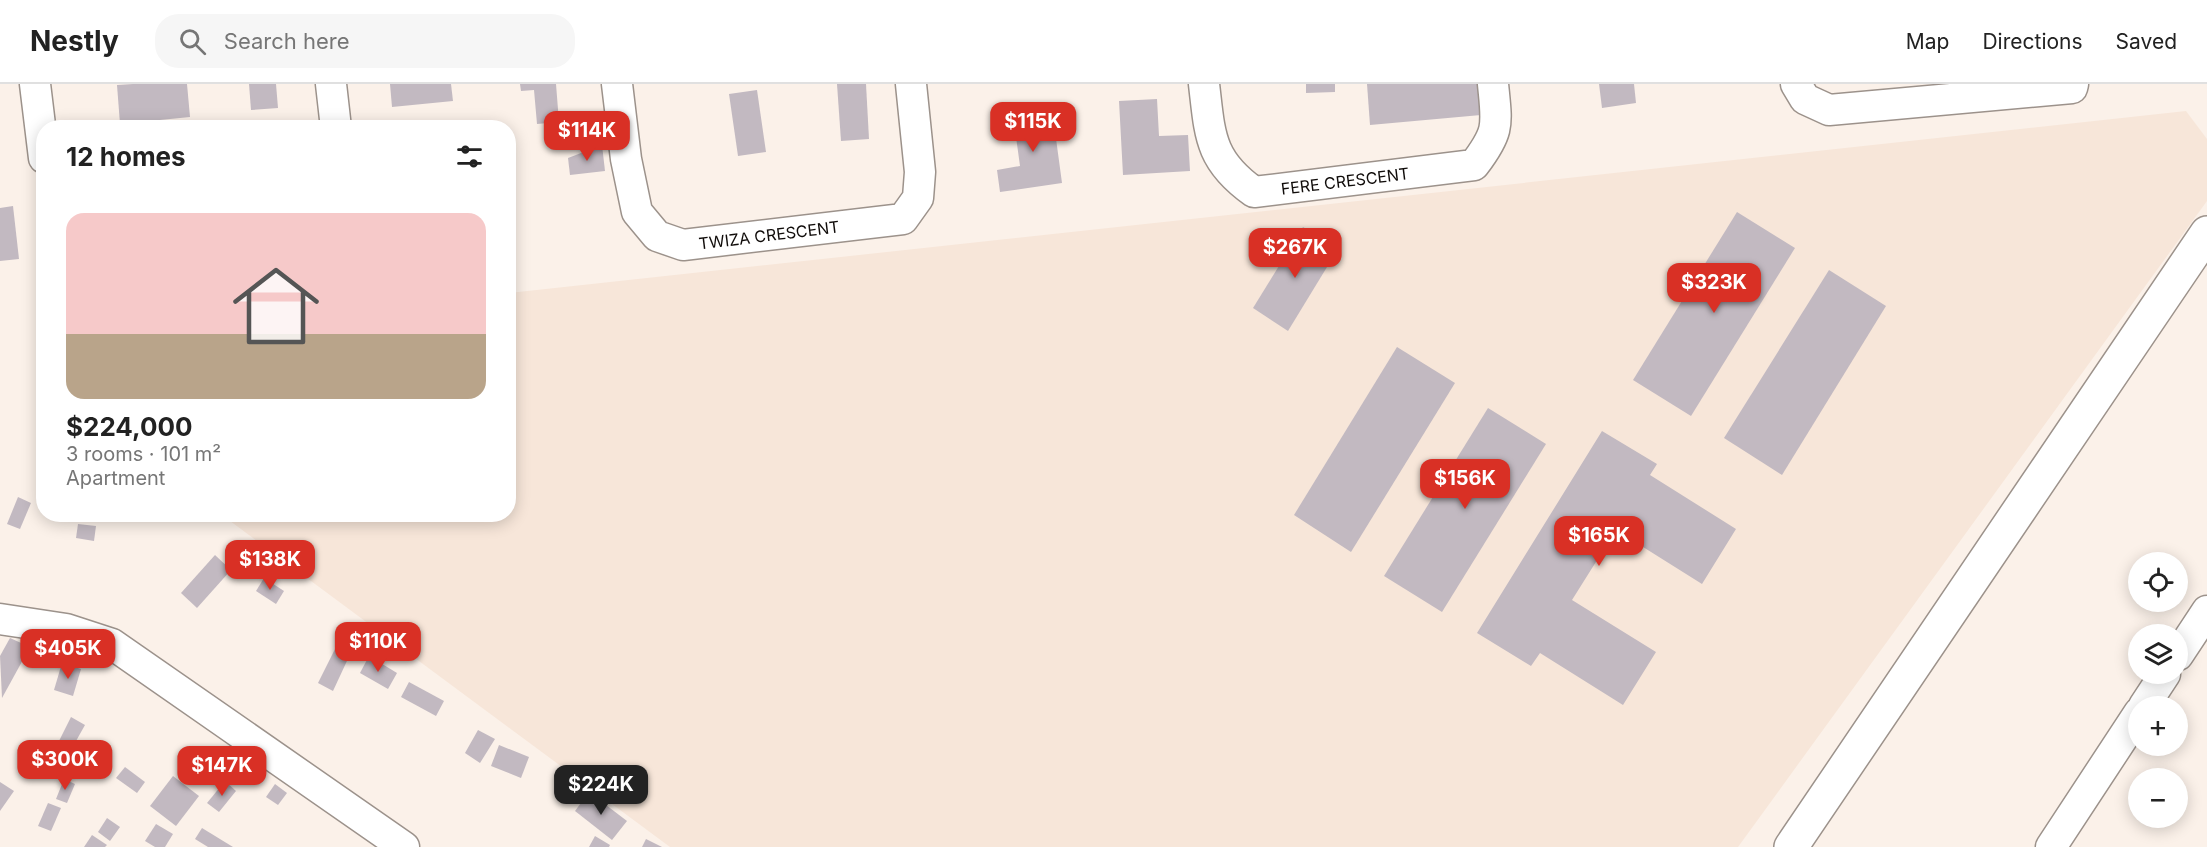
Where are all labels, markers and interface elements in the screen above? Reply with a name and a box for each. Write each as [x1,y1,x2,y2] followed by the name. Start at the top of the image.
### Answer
[155,14,575,68] search box
[30,24,119,58] text: Nestly
[176,25,209,58] icon: search
[224,28,350,54] text: Search here
[1906,29,1949,54] text: Map
[1982,29,2083,54] text: Directions
[2116,29,2177,54] text: Saved
[991,102,1075,153] pin: $115K
[1004,109,1062,133] text: $115K
[545,111,629,162] pin: $114K
[558,118,616,142] text: $114K
[453,140,486,173] icon: filters
[66,141,186,172] text: 12 homes
[1280,163,1410,199] street label: FERE CRESCENT
[698,216,840,254] street label: TWIZA CRESCENT
[1253,228,1337,279] pin: $267K
[1263,235,1327,259] text: $267K
[222,252,330,360] icon: home
[1672,263,1756,314] pin: $323K
[1681,270,1747,294] text: $323K
[66,411,193,442] text: $224,000
[66,442,221,466] text: 3 rooms · 101 m²
[1423,459,1507,510] pin: $156K
[66,466,165,490] text: Apartment
[1434,466,1496,490] text: $156K
[1557,516,1641,567] pin: $165K
[1568,523,1630,547] text: $165K
[228,540,312,591] pin: $138K
[239,547,301,571] text: $138K
[2128,552,2188,828] map controls
[2128,552,2188,612] button: locate
[336,622,420,673] pin: $110K
[2128,624,2188,684] button: layers
[26,629,110,680] pin: $405K
[349,629,407,653] text: $110K
[34,636,102,660] text: $405K
[2128,696,2188,756] button: +
[23,740,107,791] pin: $300K
[180,746,264,797] pin: $147K
[31,747,99,771] text: $300K
[191,753,253,777] text: $147K
[559,765,643,816] pin: $224K
[2128,768,2188,828] button: −
[568,772,634,796] text: $224K

